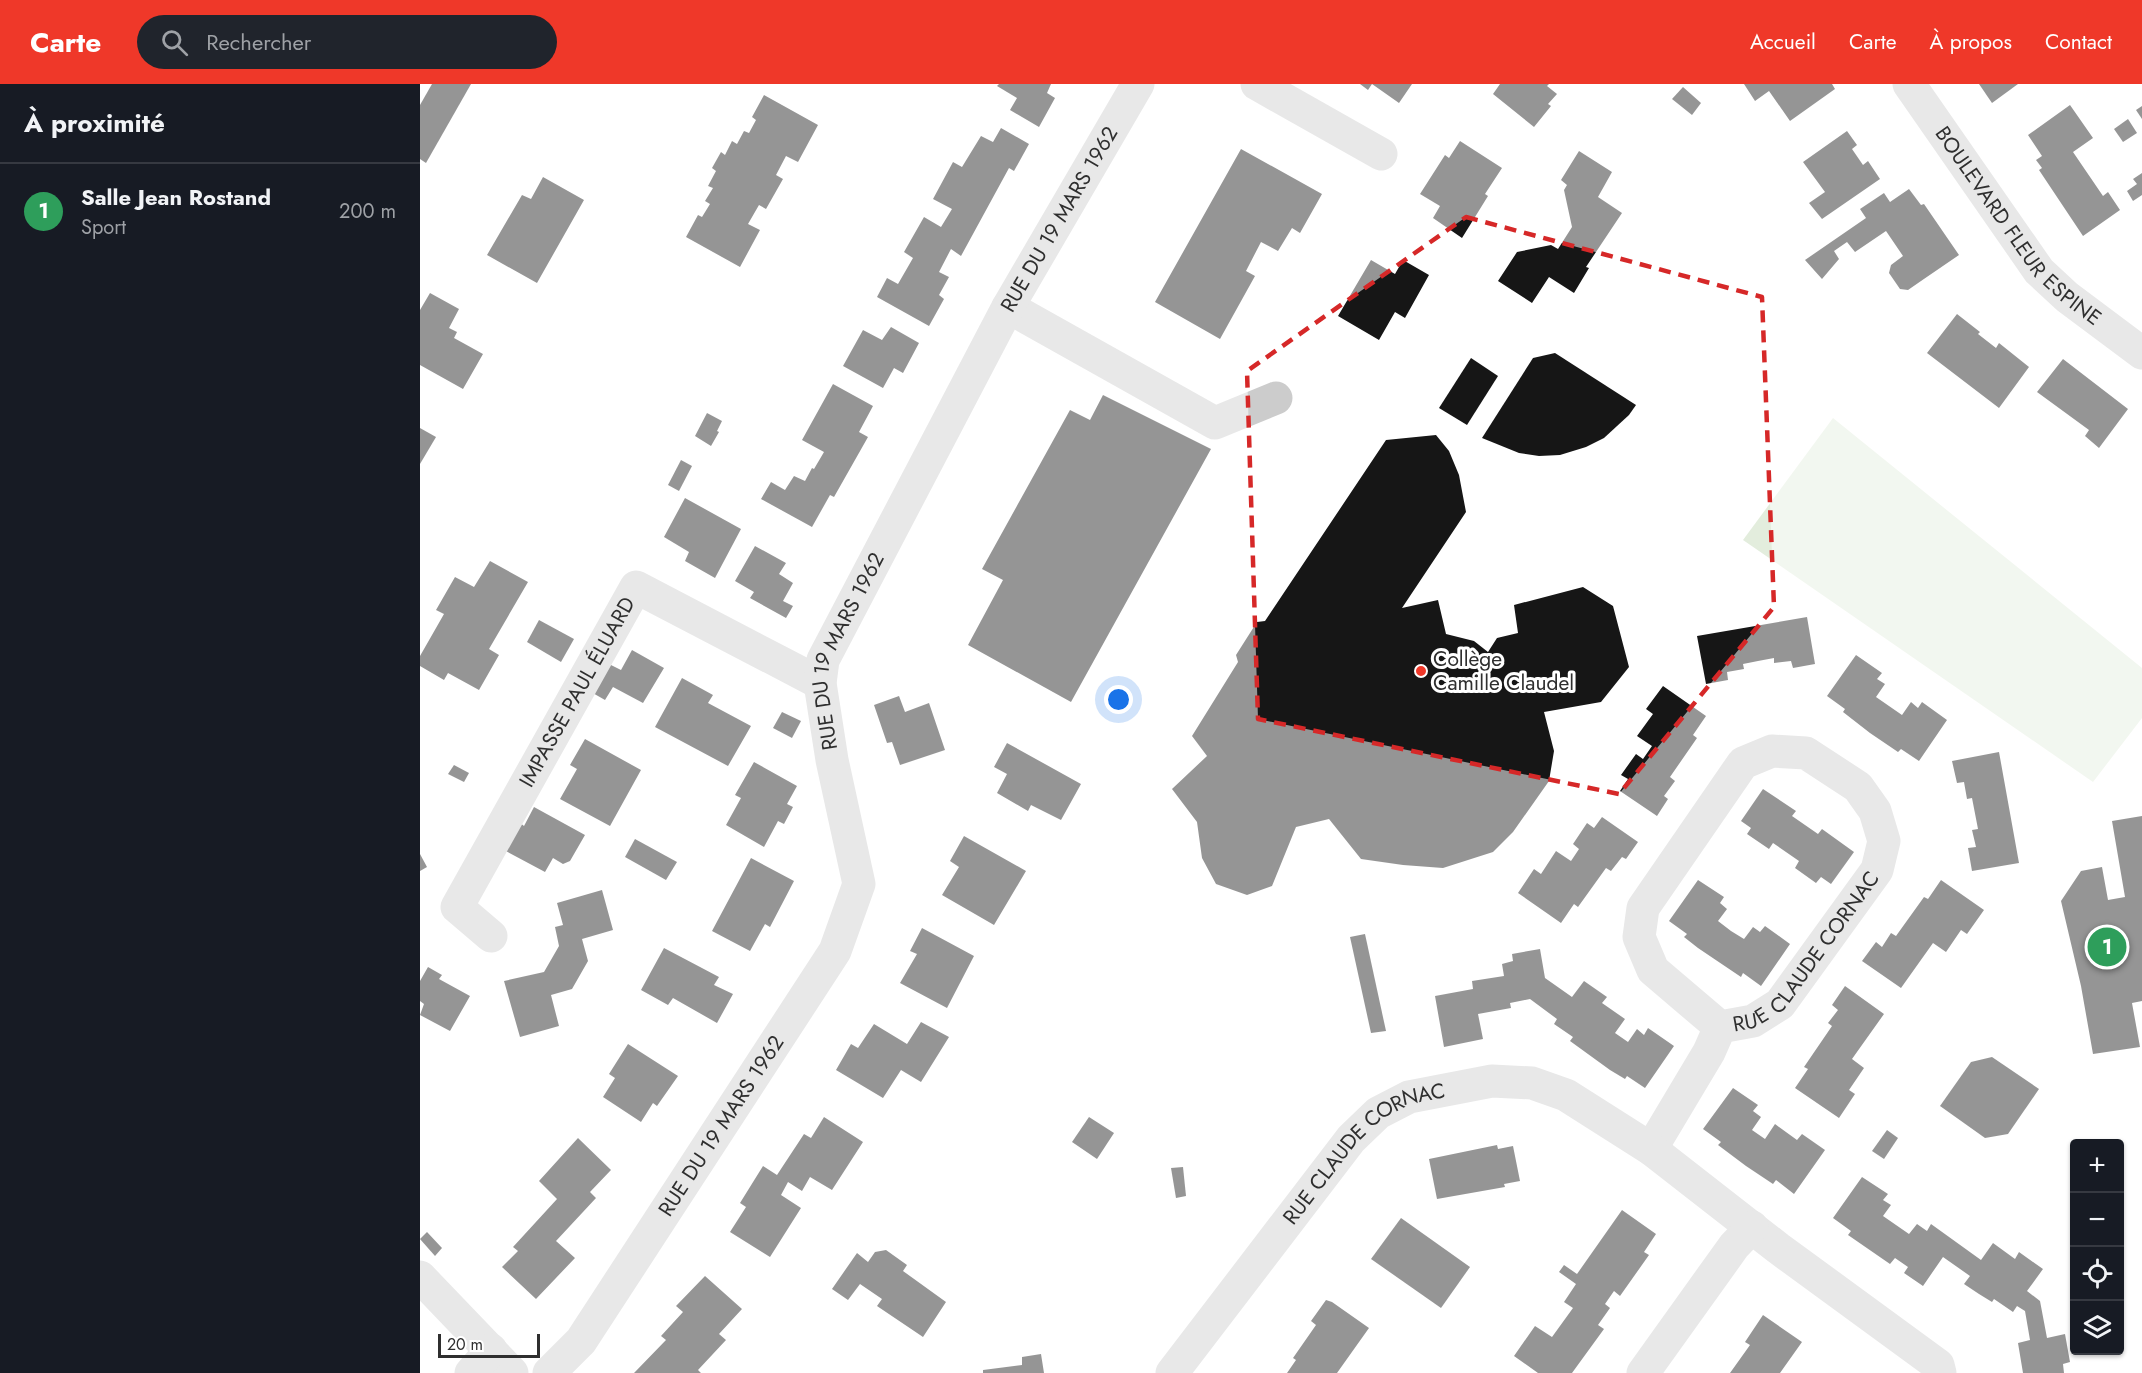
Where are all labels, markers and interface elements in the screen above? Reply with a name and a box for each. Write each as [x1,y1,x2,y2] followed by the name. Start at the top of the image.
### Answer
[137,15,557,69] search box
[30,22,101,63] text: Carte
[158,26,191,59] icon: search
[206,26,311,58] text: Rechercher
[1750,27,1816,57] text: Accueil
[1849,27,1897,57] text: Carte
[1930,27,2012,57] text: À propos
[2045,27,2112,57] text: Contact
[24,104,165,142] text: À proximité
[1928,120,2108,333] street label: BOULEVARD FLEUR ESPINE
[993,121,1125,318] street label: RUE DU 19 MARS 1962
[81,181,271,213] text: Salle Jean Rostand
[38,197,49,226] text: 1
[339,197,396,226] text: 200 m
[81,213,126,242] text: Sport
[805,547,892,752] street label: RUE DU 19 MARS 1962
[512,591,643,793] street label: IMPASSE PAUL ÉLUARD
[1433,644,1574,698] place label: Collège Camille Claudel
[1414,664,1428,678] marker: Collège Camille Claudel
[1104,685,1133,714] your location
[1730,865,1886,1039] street label: RUE CLAUDE CORNAC
[2088,924,2126,970] pin: 1
[651,1029,791,1222] street label: RUE DU 19 MARS 1962
[1276,1075,1448,1231] street label: RUE CLAUDE CORNAC
[2070,1139,2124,1355] map controls
[2070,1139,2124,1193] button: +
[2070,1193,2124,1247] button: −
[2070,1247,2124,1301] button: locate
[2070,1301,2124,1355] button: layers
[438,1331,540,1358] scale bar
[447,1333,483,1356] text: 20 m

